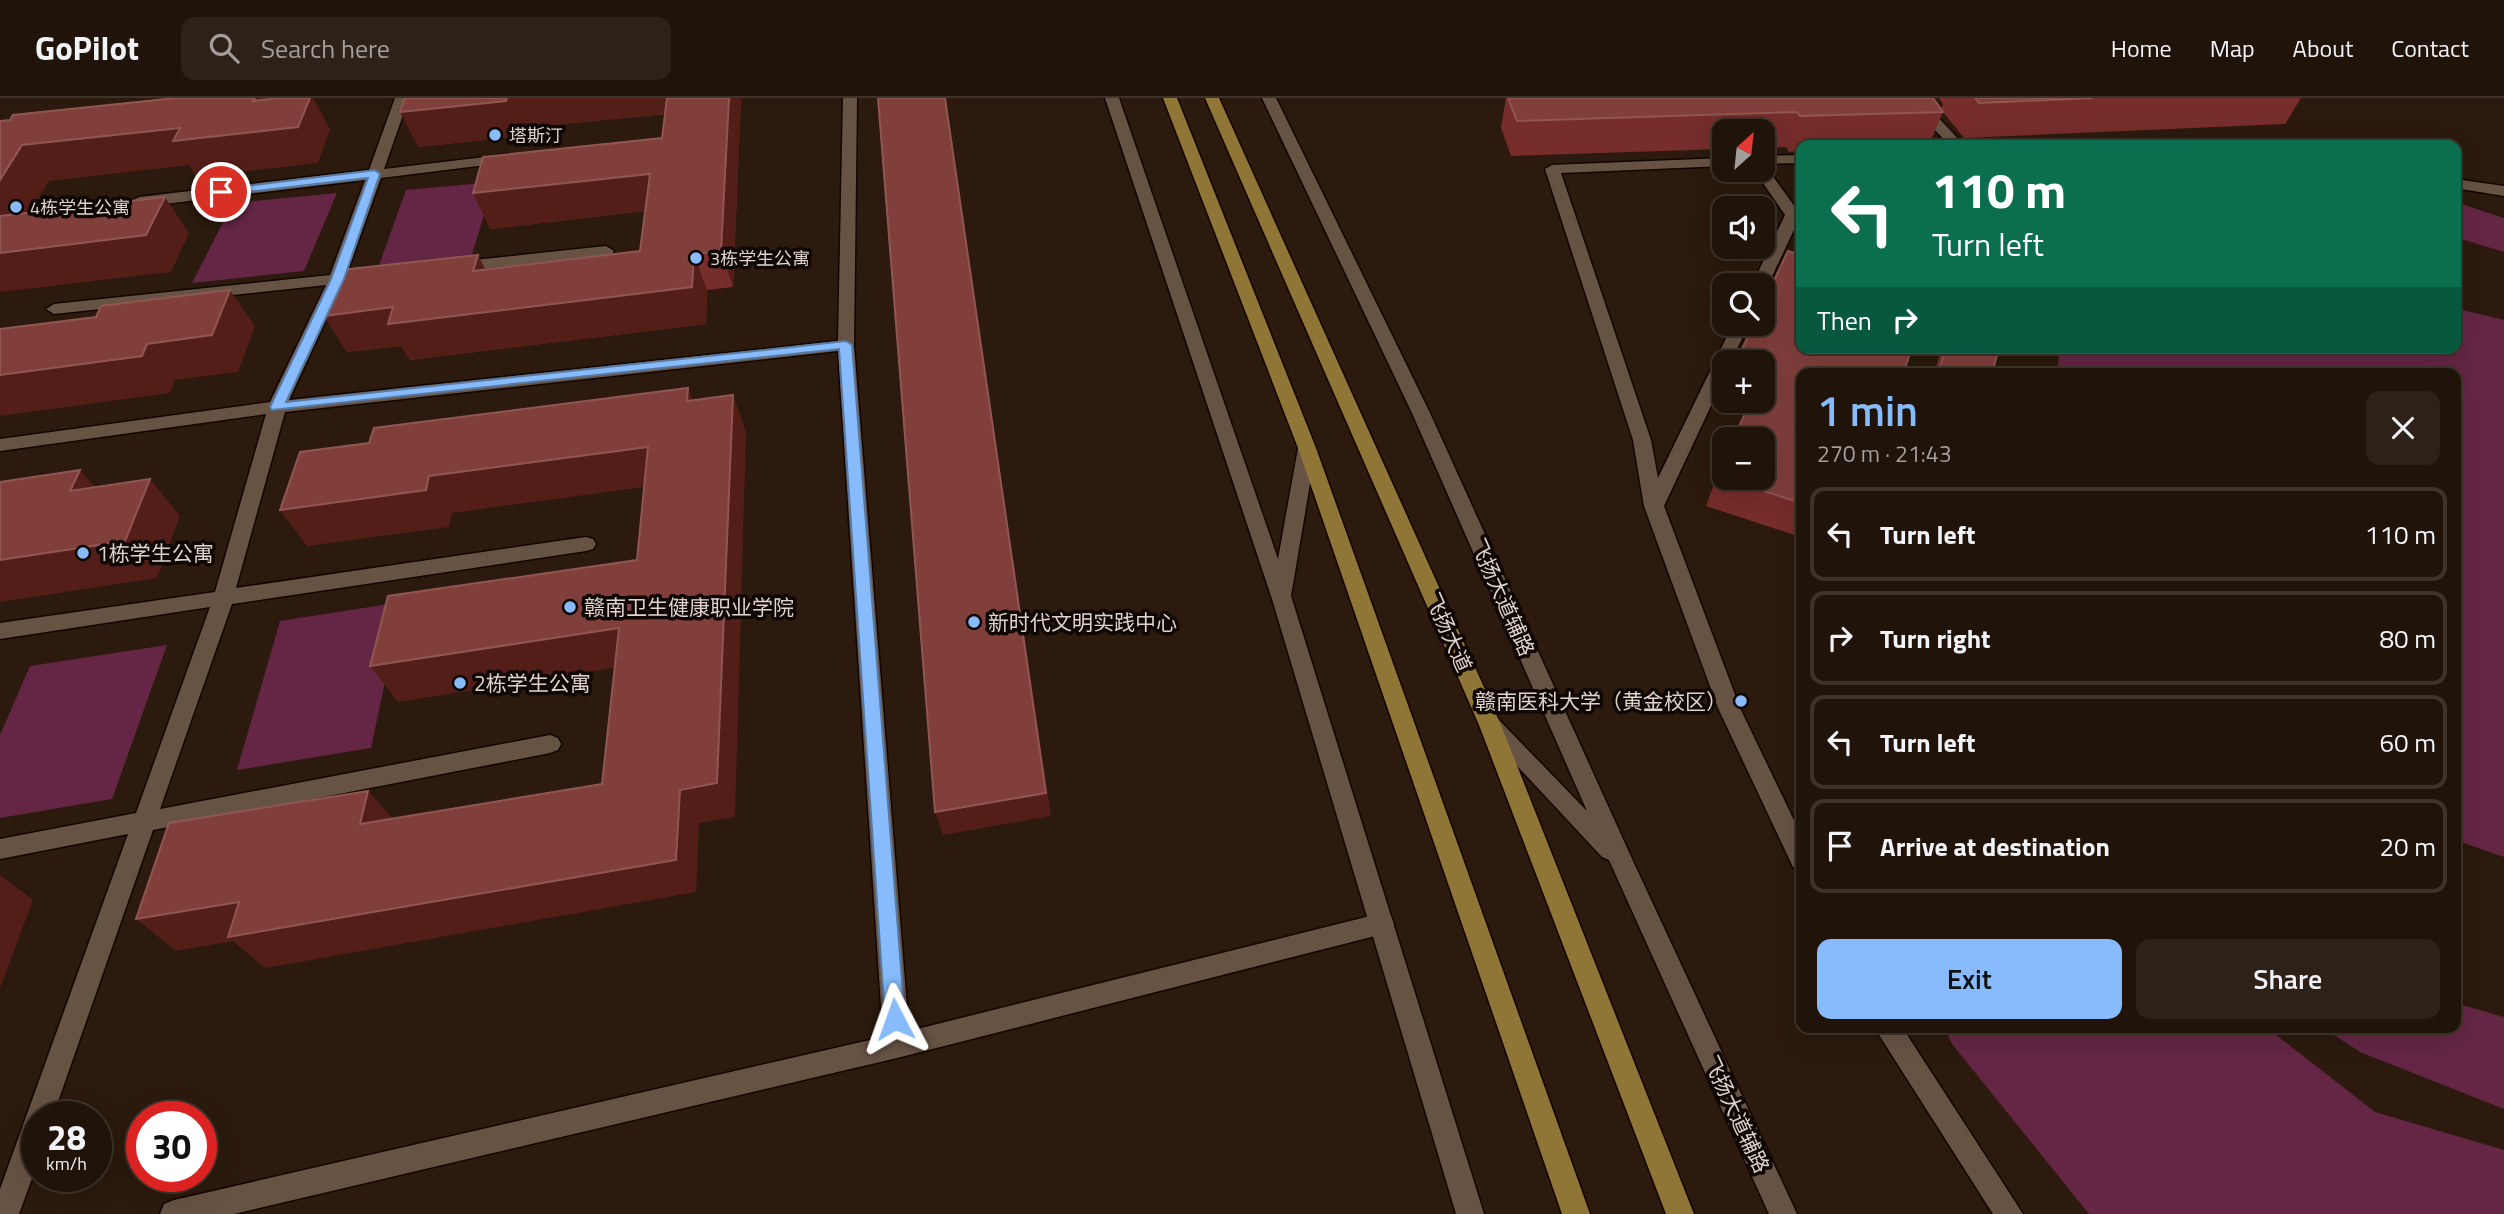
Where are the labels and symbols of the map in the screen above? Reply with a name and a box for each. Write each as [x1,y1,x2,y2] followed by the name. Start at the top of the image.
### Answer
[1712,119,1774,182] north arrow
[509,122,563,149] place label: 塔斯汀
[487,127,503,143] marker: 塔斯汀
[191,162,251,222] pin
[30,194,130,221] place label: 4栋学生公寓
[8,199,24,215] marker: 4栋学生公寓
[710,245,810,272] place label: 3栋学生公寓
[688,250,704,266] marker: 3栋学生公寓
[1463,533,1543,661] street label: 飞扬大道辅路
[97,537,214,569] place label: 1栋学生公寓
[75,545,91,561] marker: 1栋学生公寓
[1417,587,1481,677] street label: 飞扬大道
[584,591,794,623] place label: 赣南卫生健康职业学院
[562,599,578,615] marker: 赣南卫生健康职业学院
[988,606,1177,638] place label: 新时代文明实践中心
[966,614,982,630] marker: 新时代文明实践中心
[474,667,591,699] place label: 2栋学生公寓
[452,675,468,691] marker: 2栋学生公寓
[1475,685,1727,717] place label: 赣南医科大学（黄金校区）
[1733,693,1749,709] marker: 赣南医科大学（黄金校区）
[858,982,932,1056] position arrow
[1696,1050,1778,1178] street label: 飞扬大道辅路
[126,1101,217,1192] speed limit sign: 30

